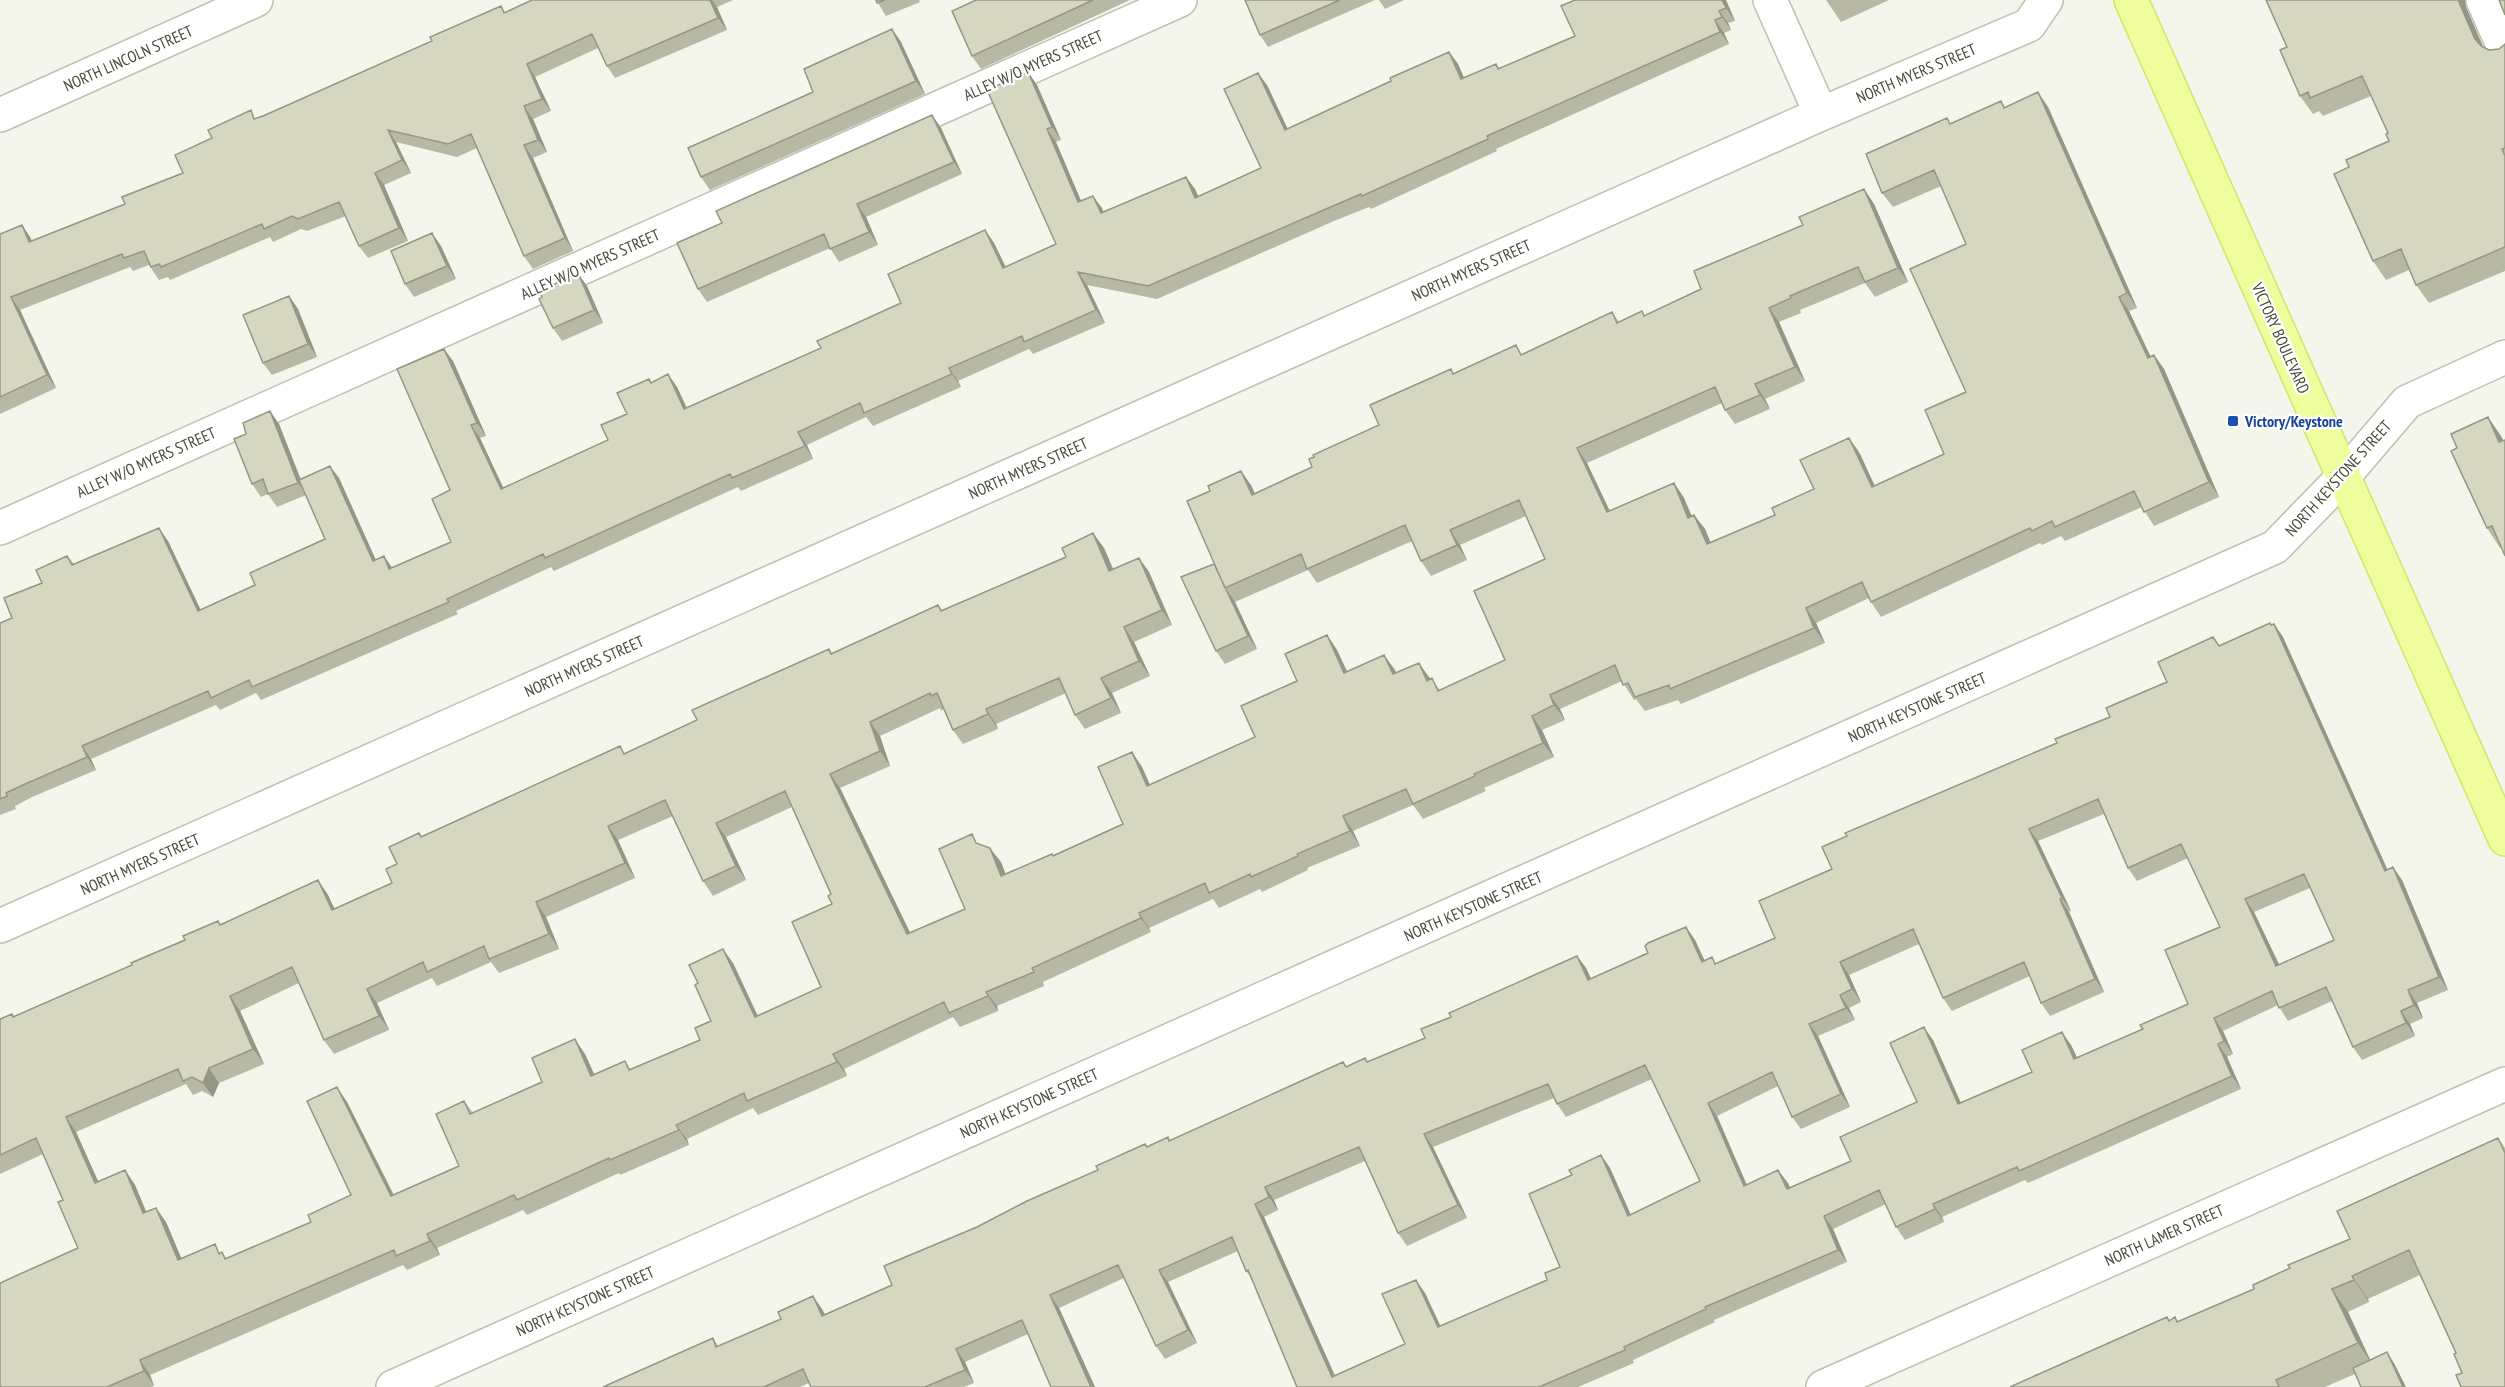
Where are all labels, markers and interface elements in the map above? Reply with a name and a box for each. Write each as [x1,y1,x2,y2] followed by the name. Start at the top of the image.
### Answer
[60,21,196,95] street label: NORTH LINCOLN STREET
[960,25,1106,105] street label: ALLEY W/O MYERS STREET
[1853,39,1979,107] street label: NORTH MYERS STREET
[517,224,663,304] street label: ALLEY W/O MYERS STREET
[1408,235,1534,305] street label: NORTH MYERS STREET
[2247,279,2314,397] street label: VICTORY BOULEVARD
[2244,411,2343,431] place label: Victory/Keystone
[2226,414,2240,428] marker: Victory/Keystone
[2281,416,2395,540] street label: NORTH KEYSTONE STREET
[73,422,219,502] street label: ALLEY W/O MYERS STREET
[965,433,1091,503] street label: NORTH MYERS STREET
[521,631,647,701] street label: NORTH MYERS STREET
[1845,668,1989,746] street label: NORTH KEYSTONE STREET
[77,829,203,899] street label: NORTH MYERS STREET
[1401,867,1545,945] street label: NORTH KEYSTONE STREET
[957,1064,1101,1142] street label: NORTH KEYSTONE STREET
[2101,1200,2227,1270] street label: NORTH LAMER STREET
[513,1262,657,1340] street label: NORTH KEYSTONE STREET

